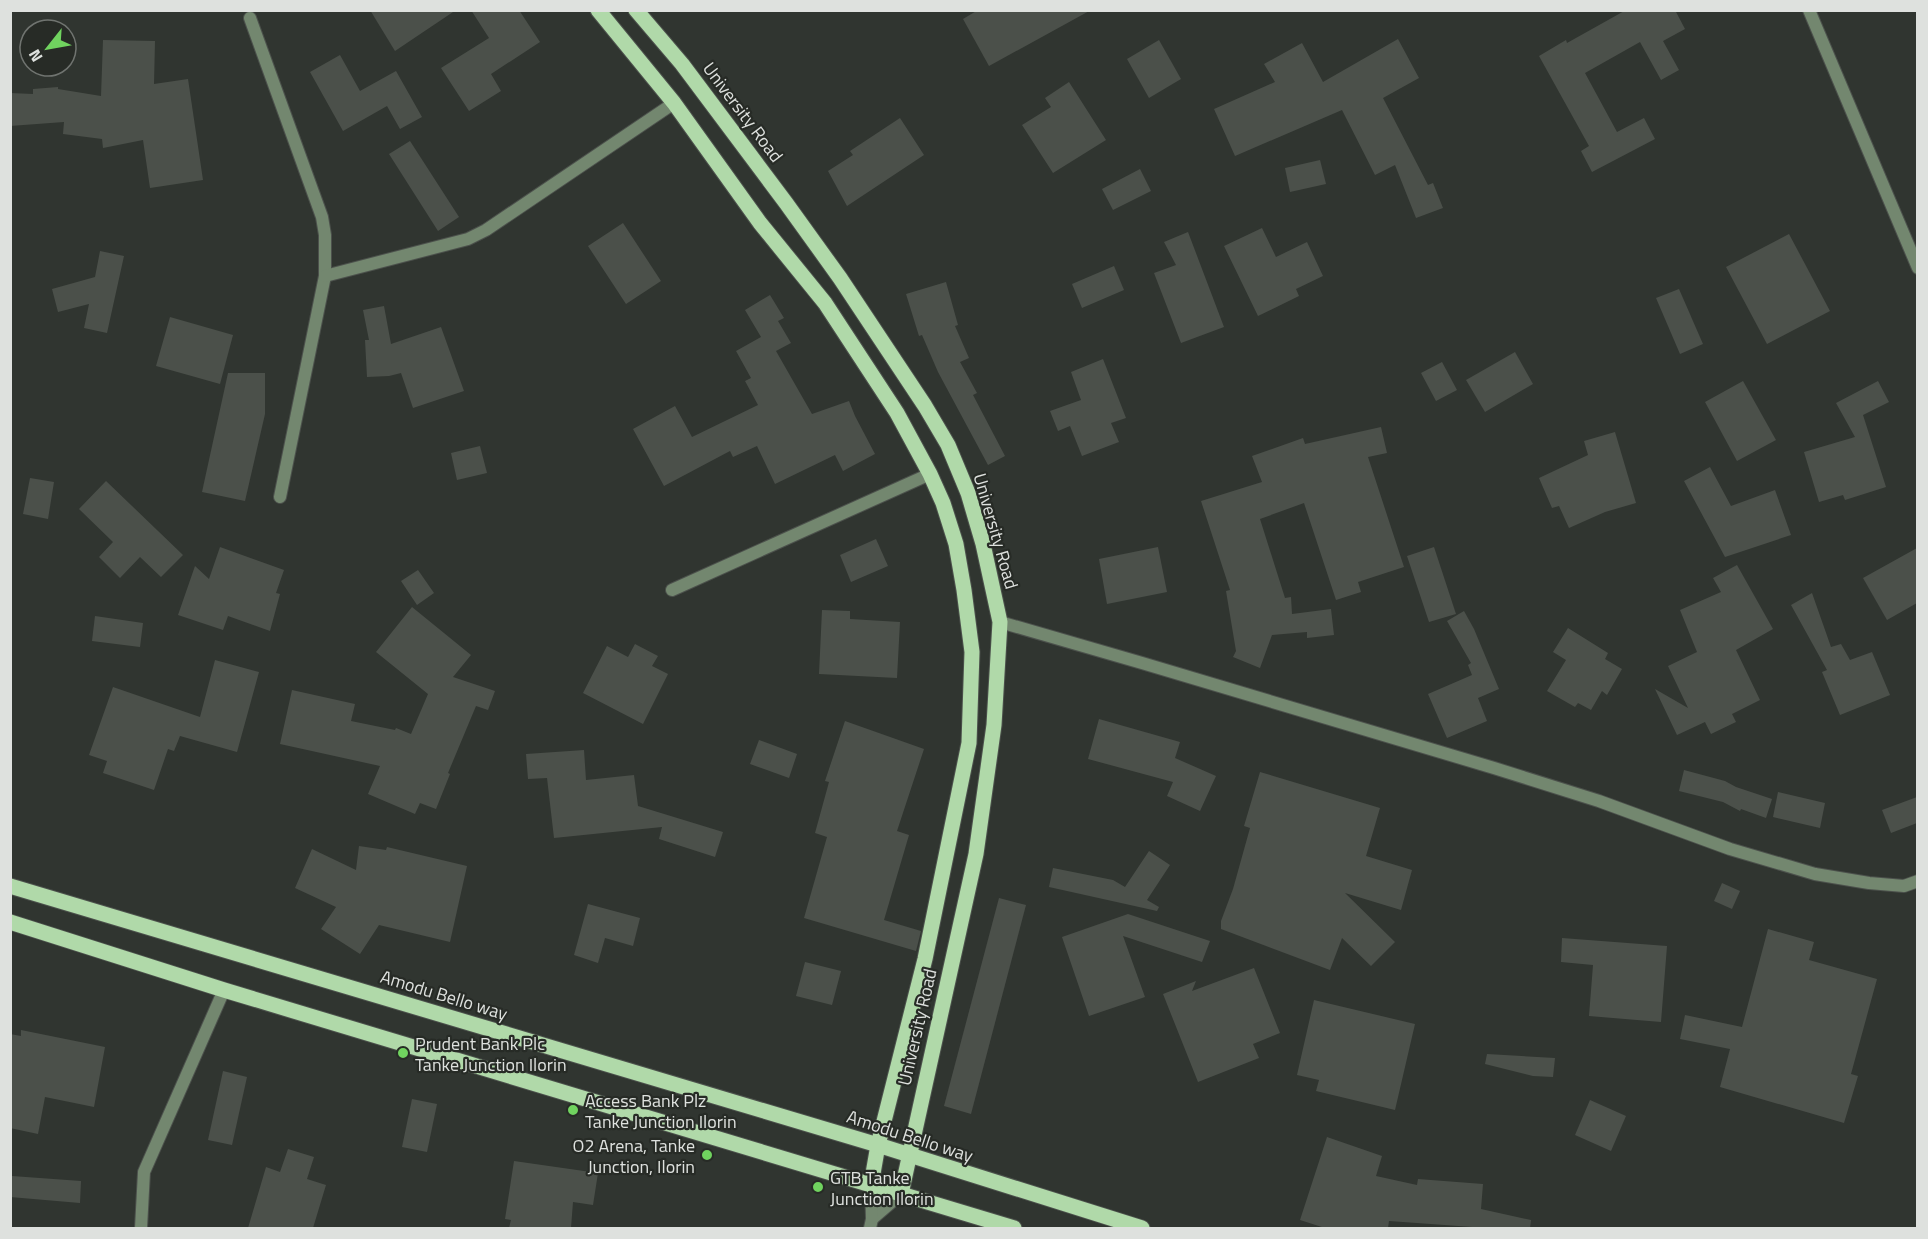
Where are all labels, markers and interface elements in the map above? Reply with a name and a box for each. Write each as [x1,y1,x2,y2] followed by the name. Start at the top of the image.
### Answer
[18,18,78,78] north arrow
[22,45,48,67] text: N
[696,56,790,168] street label: University Road
[967,470,1025,592] street label: University Road
[377,963,511,1027] street label: Amodu Bello way
[890,966,944,1088] street label: University Road
[415,1030,567,1078] place label: Prudent Bank Plc Tanke Junction Ilorin
[396,1046,410,1060] marker: Prudent Bank Plc Tanke Junction Ilorin
[585,1087,737,1135] place label: Access Bank Plz Tanke Junction Ilorin
[566,1103,580,1117] marker: Access Bank Plz Tanke Junction Ilorin
[843,1103,977,1169] street label: Amodu Bello way
[573,1132,695,1180] place label: O2 Arena, Tanke Junction, Ilorin
[700,1148,714,1162] marker: O2 Arena, Tanke Junction, Ilorin
[830,1164,934,1212] place label: GTB Tanke Junction Ilorin
[811,1180,825,1194] marker: GTB Tanke Junction Ilorin

